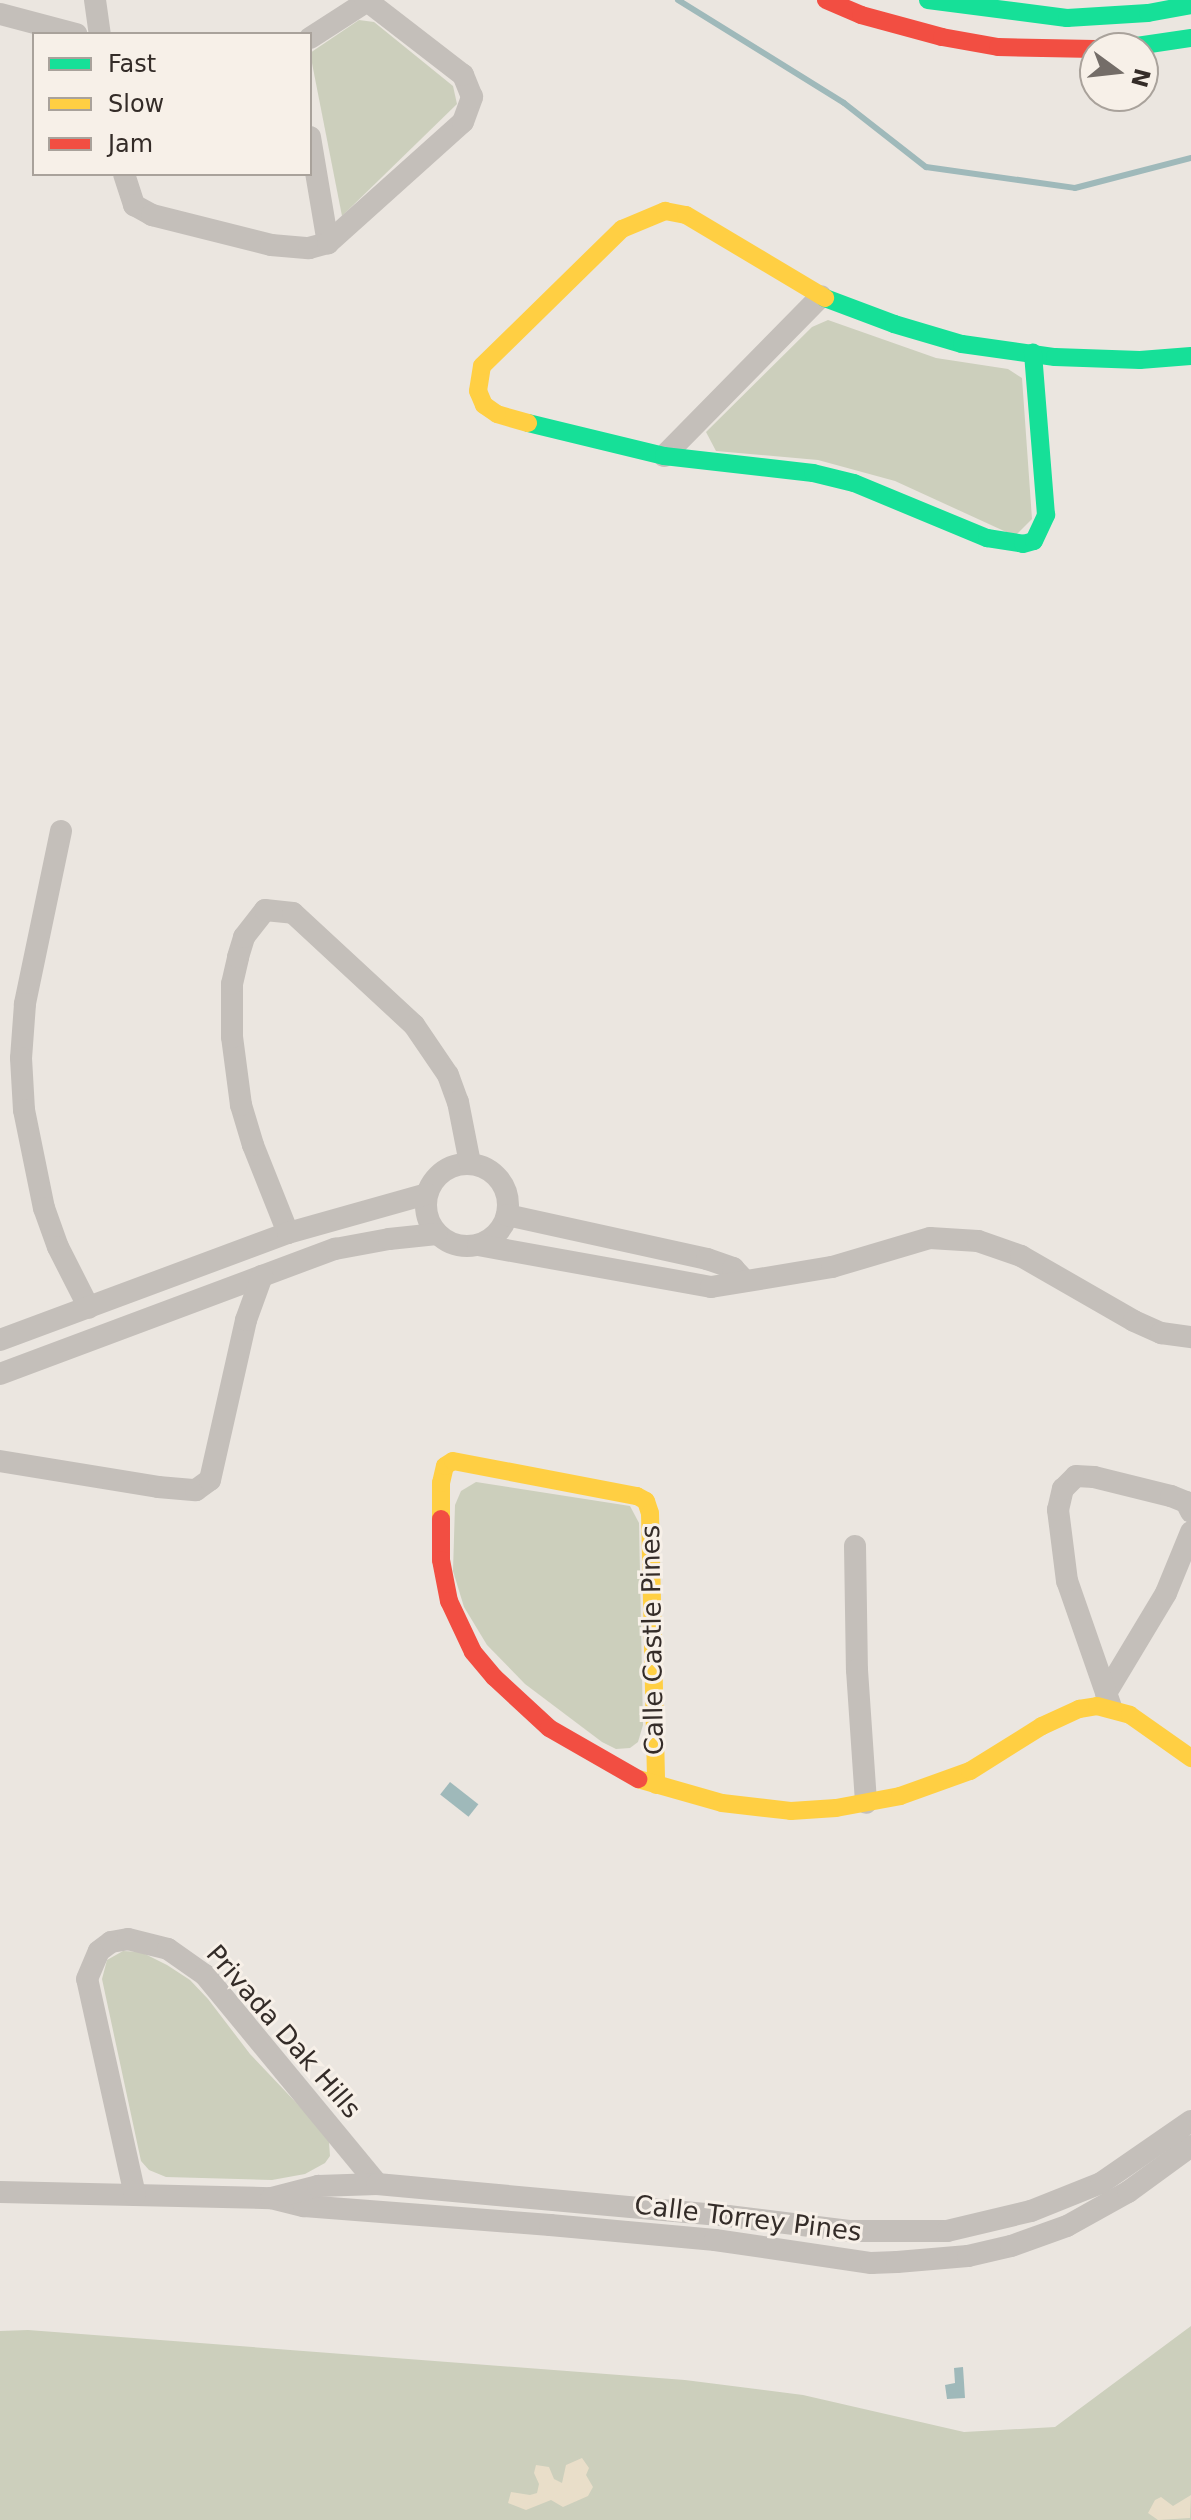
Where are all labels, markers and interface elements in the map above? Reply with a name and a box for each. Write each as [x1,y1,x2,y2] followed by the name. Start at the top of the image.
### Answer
[32,32,312,176] legend
[1079,32,1159,112] north arrow
[108,50,156,78] text: Fast
[1126,66,1155,90] text: N
[108,90,164,118] text: Slow
[108,130,153,158] text: Jam
[635,1525,671,1755] street label: Calle Castle Pines
[199,1939,367,2125] street label: Privada Dak Hills
[633,2190,863,2248] street label: Calle Torrey Pines

